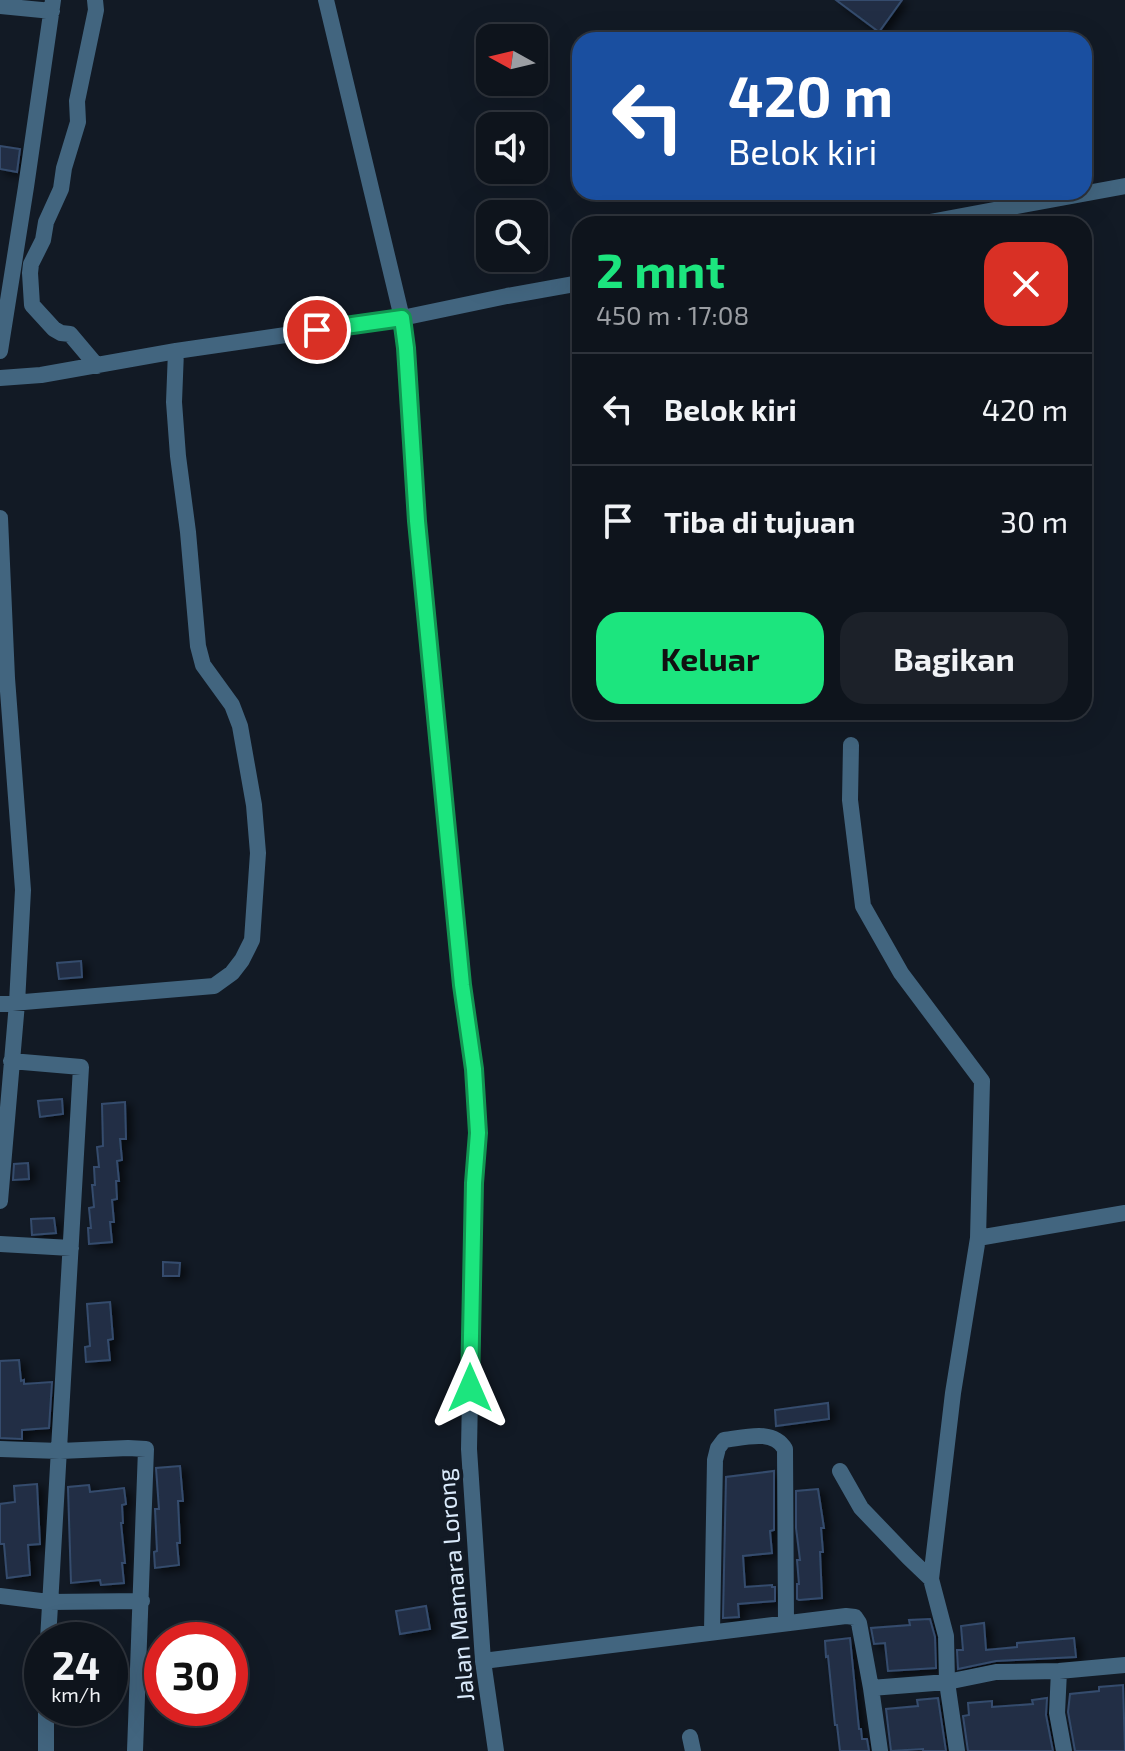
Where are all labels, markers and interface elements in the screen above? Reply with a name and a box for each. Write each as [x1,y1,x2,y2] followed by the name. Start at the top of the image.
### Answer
[476,24,548,96] north arrow
[476,24,548,272] map controls
[728,61,893,128] text: 420 m
[596,64,700,168] icon: left
[476,112,548,184] button: sound
[728,129,877,172] text: Belok kiri
[476,200,548,272] button: search
[596,240,725,298] text: 2 mnt
[984,242,1068,326] button: close
[283,296,351,364] pin
[596,299,749,330] text: 450 m · 17:08
[295,308,339,352] icon: arrive
[596,387,640,431] icon: left
[664,391,797,427] text: Belok kiri
[982,391,1068,427] text: 420 m
[596,499,640,543] icon: arrive
[664,503,855,539] text: Tiba di tujuan
[1000,503,1068,539] text: 30 m
[596,612,824,704] button: Keluar
[840,612,1068,704] button: Bagikan
[428,1346,512,1430] position arrow
[430,1467,479,1703] street label: Jalan Mamara Lorong
[144,1622,248,1726] speed limit sign: 30
[52,1640,100,1688] text: 24
[51,1682,101,1706] text: km/h

